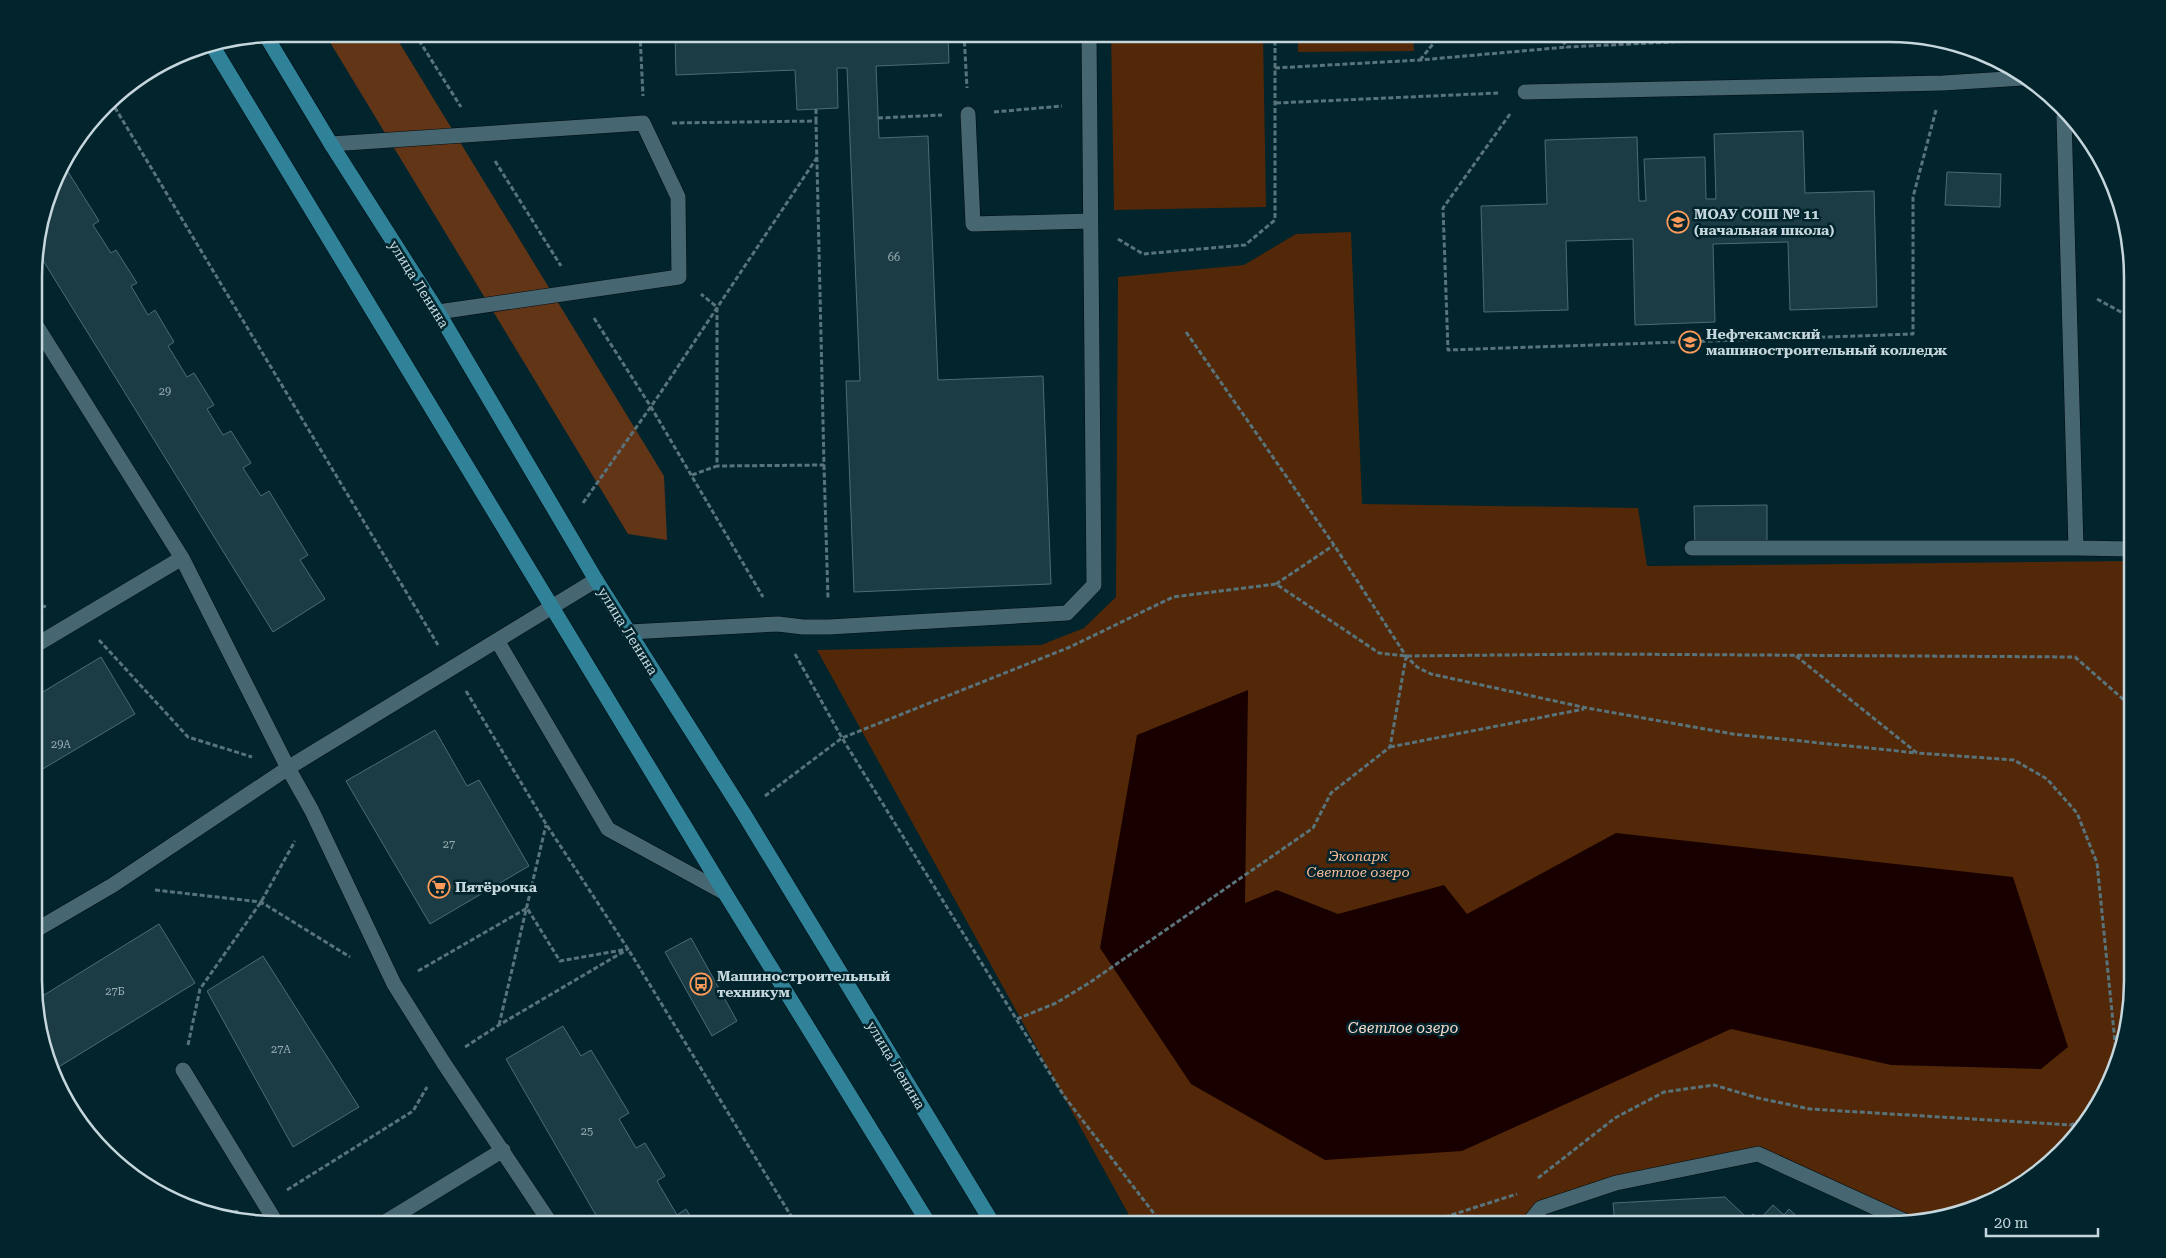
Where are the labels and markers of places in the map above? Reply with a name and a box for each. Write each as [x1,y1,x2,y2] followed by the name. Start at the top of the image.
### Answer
[1694,206,1834,238] place label: МОАУ СОШ № 11 (начальная школа)
[1666,210,1690,234] school or university icon: МОАУ СОШ № 11 (начальная школа)
[1706,326,1948,358] place label: Нефтекамский машиностроительный колледж
[1678,330,1702,354] school or university icon: Нефтекамский машиностроительный колледж
[427,875,451,899] supermarket icon: Пятёрочка
[455,879,538,895] place label: Пятёрочка
[717,968,891,1000] place label: Машиностроительный техникум
[689,972,713,996] bus stop icon: Машиностроительный техникум

